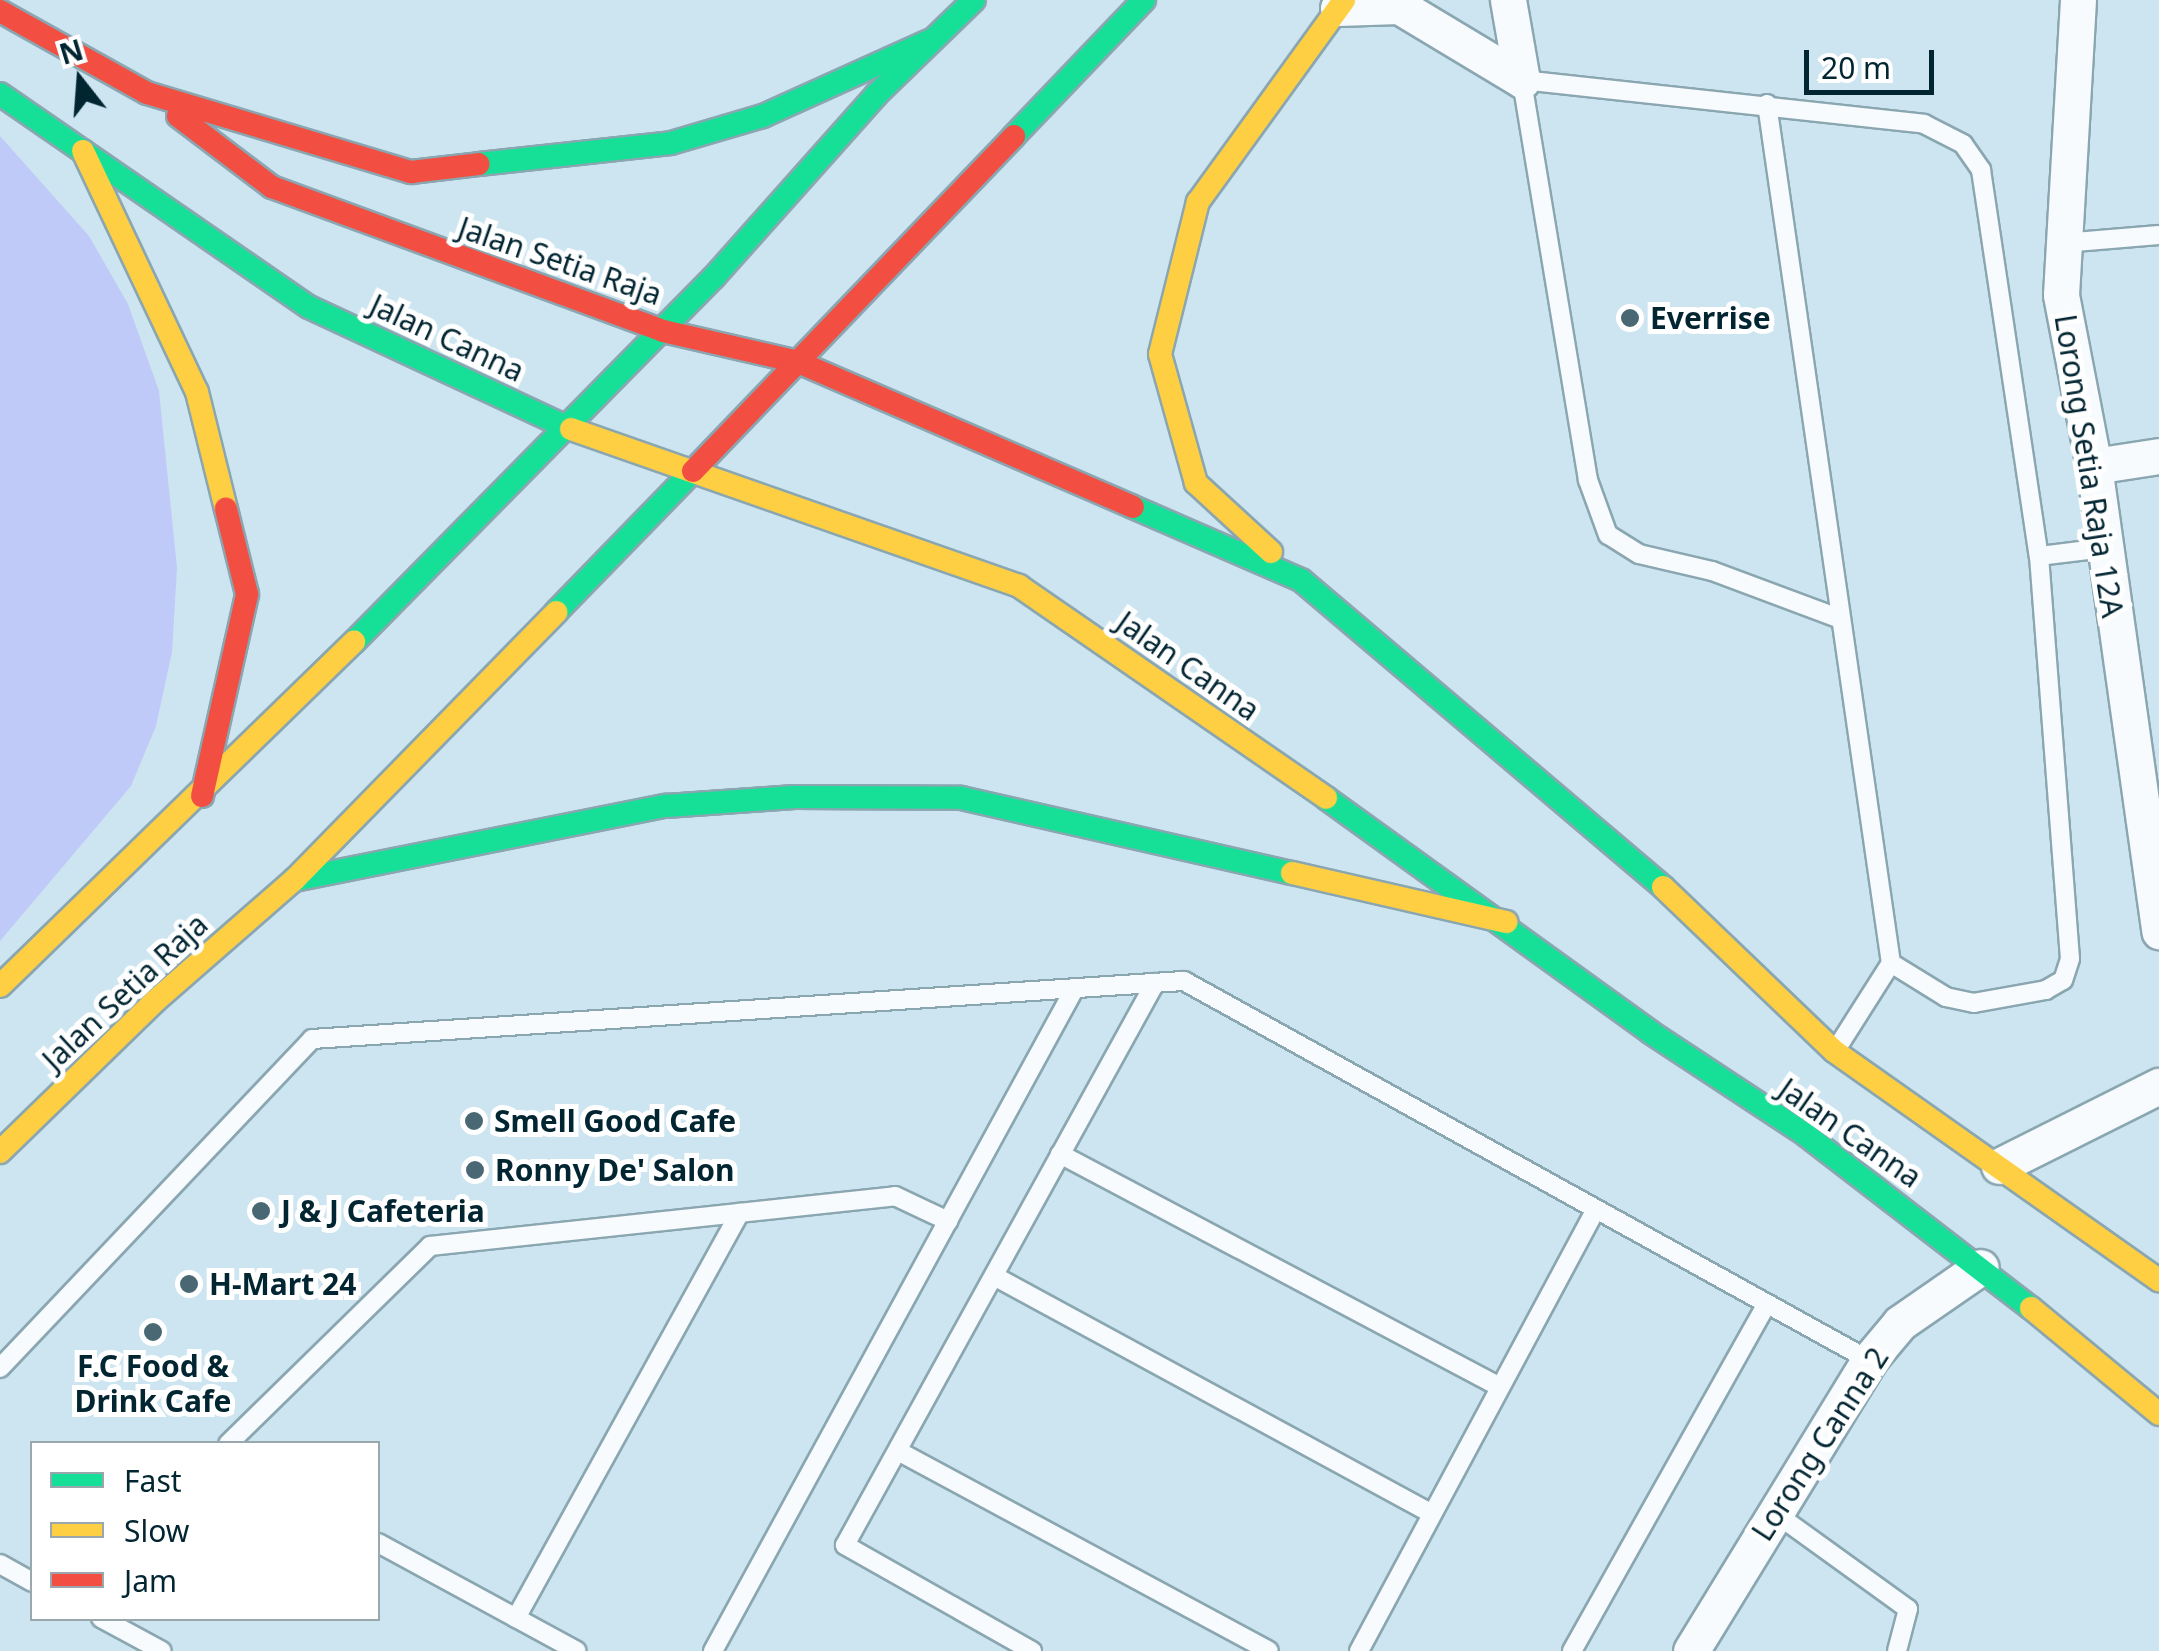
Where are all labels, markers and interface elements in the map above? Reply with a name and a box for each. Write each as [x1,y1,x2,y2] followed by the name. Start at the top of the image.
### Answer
[30,30,130,130] north arrow
[55,30,88,73] text: N
[1809,30,1939,92] scale bar
[1821,47,1891,88] text: 20 m
[454,209,666,313] street label: Jalan Setia Raja
[364,287,530,389] street label: Jalan Canna
[1650,300,1771,336] place label: Everrise
[1619,307,1641,329] marker: Everrise
[2047,312,2131,620] street label: Lorong Setia Raja 12A
[1110,604,1266,728] street label: Jalan Canna
[35,906,215,1078] street label: Jalan Setia Raja
[1772,1071,1928,1195] street label: Jalan Canna
[494,1103,736,1139] place label: Smell Good Cafe
[463,1110,485,1132] marker: Smell Good Cafe
[495,1152,734,1188] place label: Ronny De' Salon
[464,1159,486,1181] marker: Ronny De' Salon
[281,1193,485,1229] place label: J & J Cafeteria
[250,1200,272,1222] marker: J & J Cafeteria
[209,1266,356,1302] place label: H-Mart 24
[178,1273,200,1295] marker: H-Mart 24
[142,1321,164,1343] marker: F.C Food & Drink Cafe
[1744,1341,1896,1547] street label: Lorong Canna 2
[75,1348,231,1418] place label: F.C Food & Drink Cafe
[30,1441,380,1621] legend
[124,1460,182,1501] text: Fast
[124,1510,189,1551] text: Slow
[124,1560,177,1601] text: Jam

